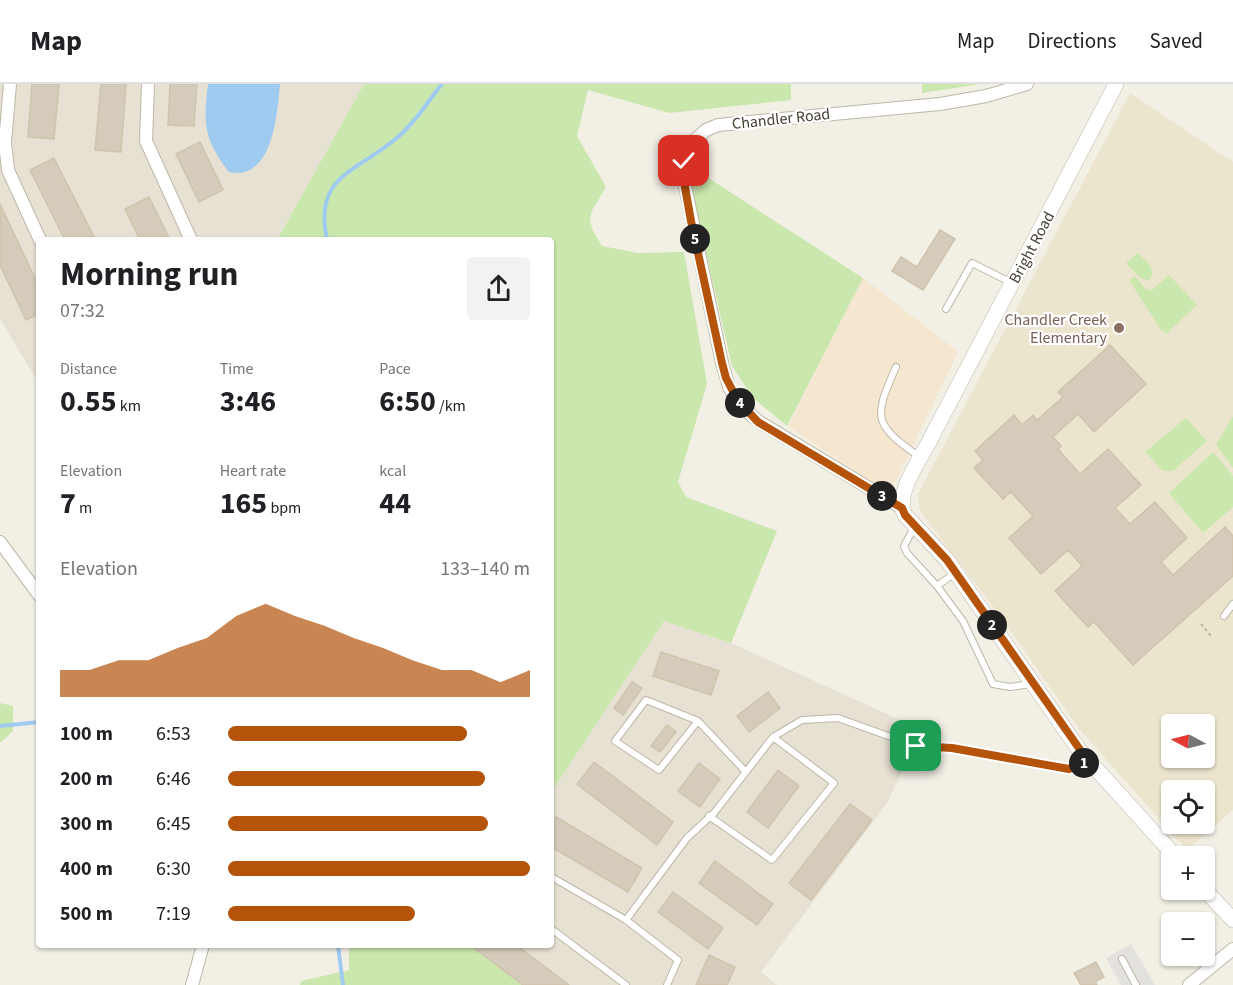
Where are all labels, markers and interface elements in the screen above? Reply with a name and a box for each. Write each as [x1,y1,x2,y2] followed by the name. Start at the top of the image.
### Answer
[30,21,82,61] text: Map
[957,26,995,56] text: Map
[1028,26,1116,56] text: Directions
[1149,26,1203,56] text: Saved
[731,103,831,135] street label: Chandler Road
[658,135,709,186] pin
[667,144,700,177] icon: check
[1004,208,1060,287] street label: Bright Road
[680,224,710,254] pin: 5
[691,228,699,250] text: 5
[60,251,238,298] text: Morning run
[467,257,530,320] button: share
[60,297,105,325] text: 07:32
[1004,309,1108,349] place label: Chandler Creek Elementary
[1112,321,1126,335] marker: Chandler Creek Elementary
[60,358,117,380] text: Distance
[220,358,253,380] text: Time
[379,358,411,380] text: Pace
[60,380,117,423] text: 0.55
[220,380,276,423] text: 3:46
[379,380,436,423] text: 6:50
[725,388,755,418] pin: 4
[736,392,744,414] text: 4
[117,395,141,417] text: km
[436,395,466,417] text: /km
[60,460,122,482] text: Elevation
[220,460,286,482] text: Heart rate
[379,460,406,482] text: kcal
[867,481,897,511] pin: 3
[60,482,76,525] text: 7
[220,482,267,525] text: 165
[379,482,411,525] text: 44
[878,485,886,507] text: 3
[76,497,92,519] text: m
[267,497,301,519] text: bpm
[60,555,138,583] text: Elevation
[440,555,530,583] text: 133–140 m
[977,610,1007,640] pin: 2
[988,614,996,636] text: 2
[1161,714,1215,768] north arrow
[1161,714,1215,966] map controls
[60,720,113,748] text: 100 m
[156,720,191,748] text: 6:53
[890,720,941,771] pin
[899,729,932,762] icon: arrive
[1069,748,1099,778] pin: 1
[1080,752,1088,774] text: 1
[60,765,113,793] text: 200 m
[156,765,191,793] text: 6:46
[1161,780,1215,834] button: locate
[60,810,113,838] text: 300 m
[156,810,191,838] text: 6:45
[1161,846,1215,900] button: +
[60,855,113,883] text: 400 m
[156,855,191,883] text: 6:30
[60,900,113,928] text: 500 m
[156,900,191,928] text: 7:19
[1161,912,1215,966] button: −

